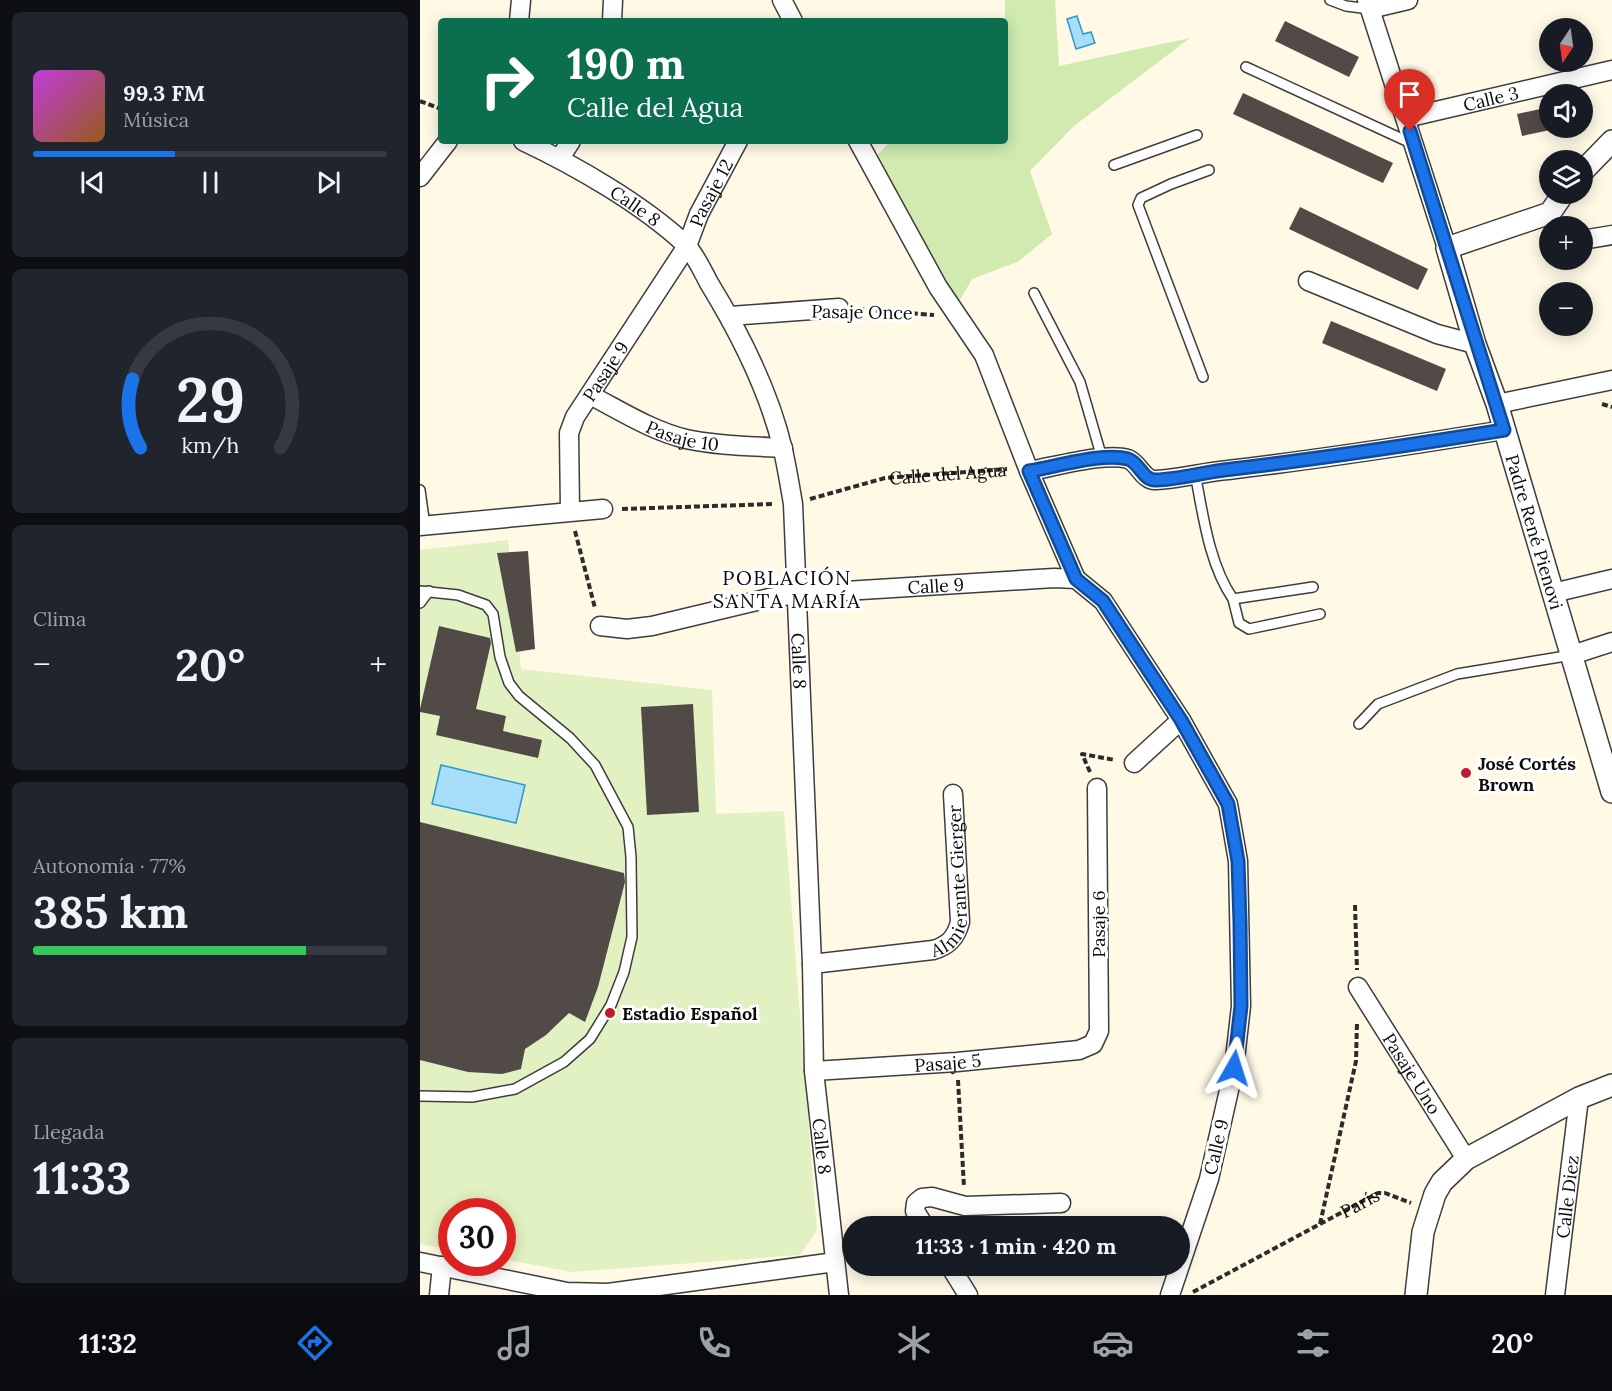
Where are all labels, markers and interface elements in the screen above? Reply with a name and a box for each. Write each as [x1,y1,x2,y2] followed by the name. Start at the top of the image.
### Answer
[1539,18,1593,72] north arrow
[1539,18,1593,336] map controls
[567,37,685,91] text: 190 m
[468,42,546,120] icon: right
[1384,69,1435,131] pin
[1393,78,1426,111] icon: arrive
[123,79,205,107] text: 99.3 FM
[1461,81,1521,116] street label: Calle 3
[1539,84,1593,138] button: sound
[567,90,743,124] text: Calle del Agua
[123,107,189,132] text: Música
[1539,150,1593,204] button: layers
[684,155,738,230] street label: Pasaje 12
[76,166,109,199] icon: previous
[194,166,227,199] icon: pause
[312,166,345,199] icon: next
[606,180,666,231] street label: Calle 8
[1539,216,1593,270] button: +
[1539,282,1593,336] button: −
[811,300,913,324] street label: Pasaje Once
[577,337,633,406] street label: Pasaje 9
[175,359,245,439] text: 29
[643,415,720,456] street label: Pasaje 10
[181,431,239,459] text: km/h
[1501,451,1569,612] street label: Padre René Pienovi
[888,458,1007,489] street label: Calle del Agua
[713,565,861,613] district label: POBLACIÓN SANTA MARÍA
[907,572,965,599] street label: Calle 9
[33,606,86,631] text: Clima
[787,632,812,690] street label: Calle 8
[175,636,245,693] text: 20°
[33,643,51,685] text: −
[369,643,387,685] text: +
[1478,752,1576,796] place label: José Cortés Brown
[1459,766,1473,780] marker: José Cortés Brown
[927,804,972,962] street label: Almierante Gierger
[33,853,186,878] text: Autonomía · 77%
[33,883,188,940] text: 385 km
[1087,890,1110,958] street label: Pasaje 6
[622,1002,758,1025] place label: Estadio Español
[603,1006,617,1020] marker: Estadio Español
[1378,1028,1446,1118] street label: Pasaje Uno
[1202,1036,1266,1100] position arrow
[914,1048,982,1076] street label: Pasaje 5
[808,1117,837,1176] street label: Calle 8
[1198,1117,1234,1177] street label: Calle 9
[33,1119,105,1144] text: Llegada
[33,1149,131,1206] text: 11:33
[1550,1154,1583,1240] street label: Calle Diez
[1336,1183,1383,1223] street label: París
[438,1198,516,1276] speed limit sign: 30
[915,1232,1117,1260] text: 11:33 · 1 min · 420 m
[294,1322,336,1364] icon: directions
[494,1322,536,1364] icon: music
[693,1322,735,1364] icon: phone
[893,1322,935,1364] icon: climate
[1092,1322,1134,1364] icon: car
[1292,1322,1334,1364] icon: filters
[79,1326,137,1360] text: 11:32
[1491,1326,1533,1360] text: 20°

